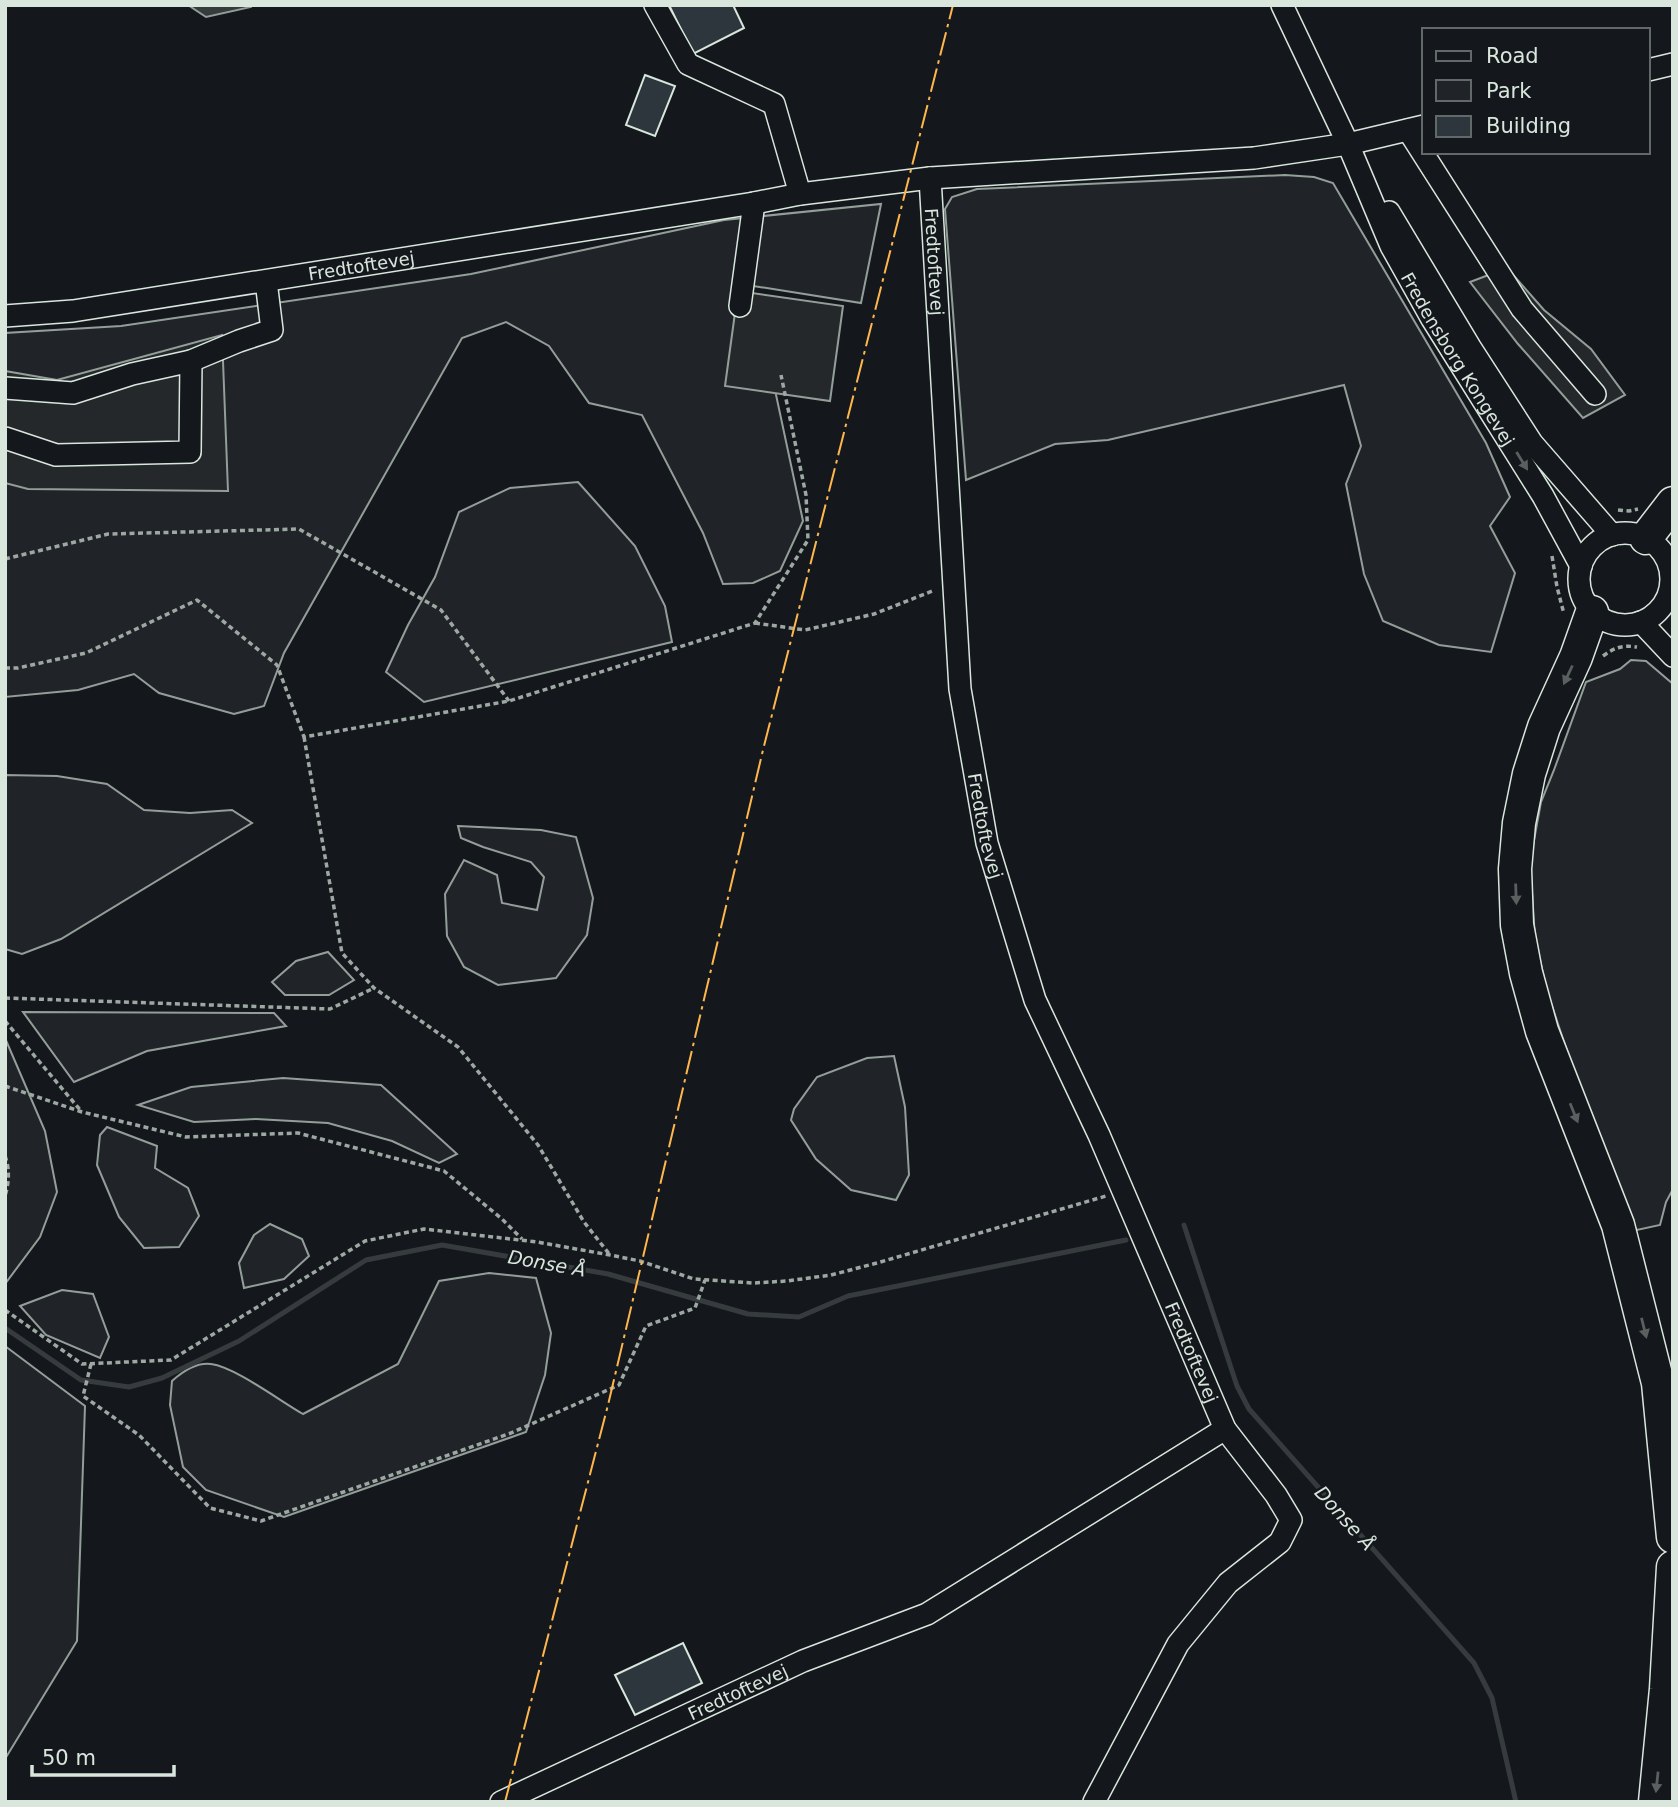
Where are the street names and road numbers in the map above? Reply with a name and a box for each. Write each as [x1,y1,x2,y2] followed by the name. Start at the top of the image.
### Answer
[921,208,949,316] street label: Fredtoftevej
[306,246,416,284] street label: Fredtoftevej
[1397,268,1519,450] street label: Fredensborg Kongevej
[964,771,1008,881] street label: Fredtoftevej
[1161,1299,1223,1406] street label: Fredtoftevej
[684,1659,791,1724] street label: Fredtoftevej

